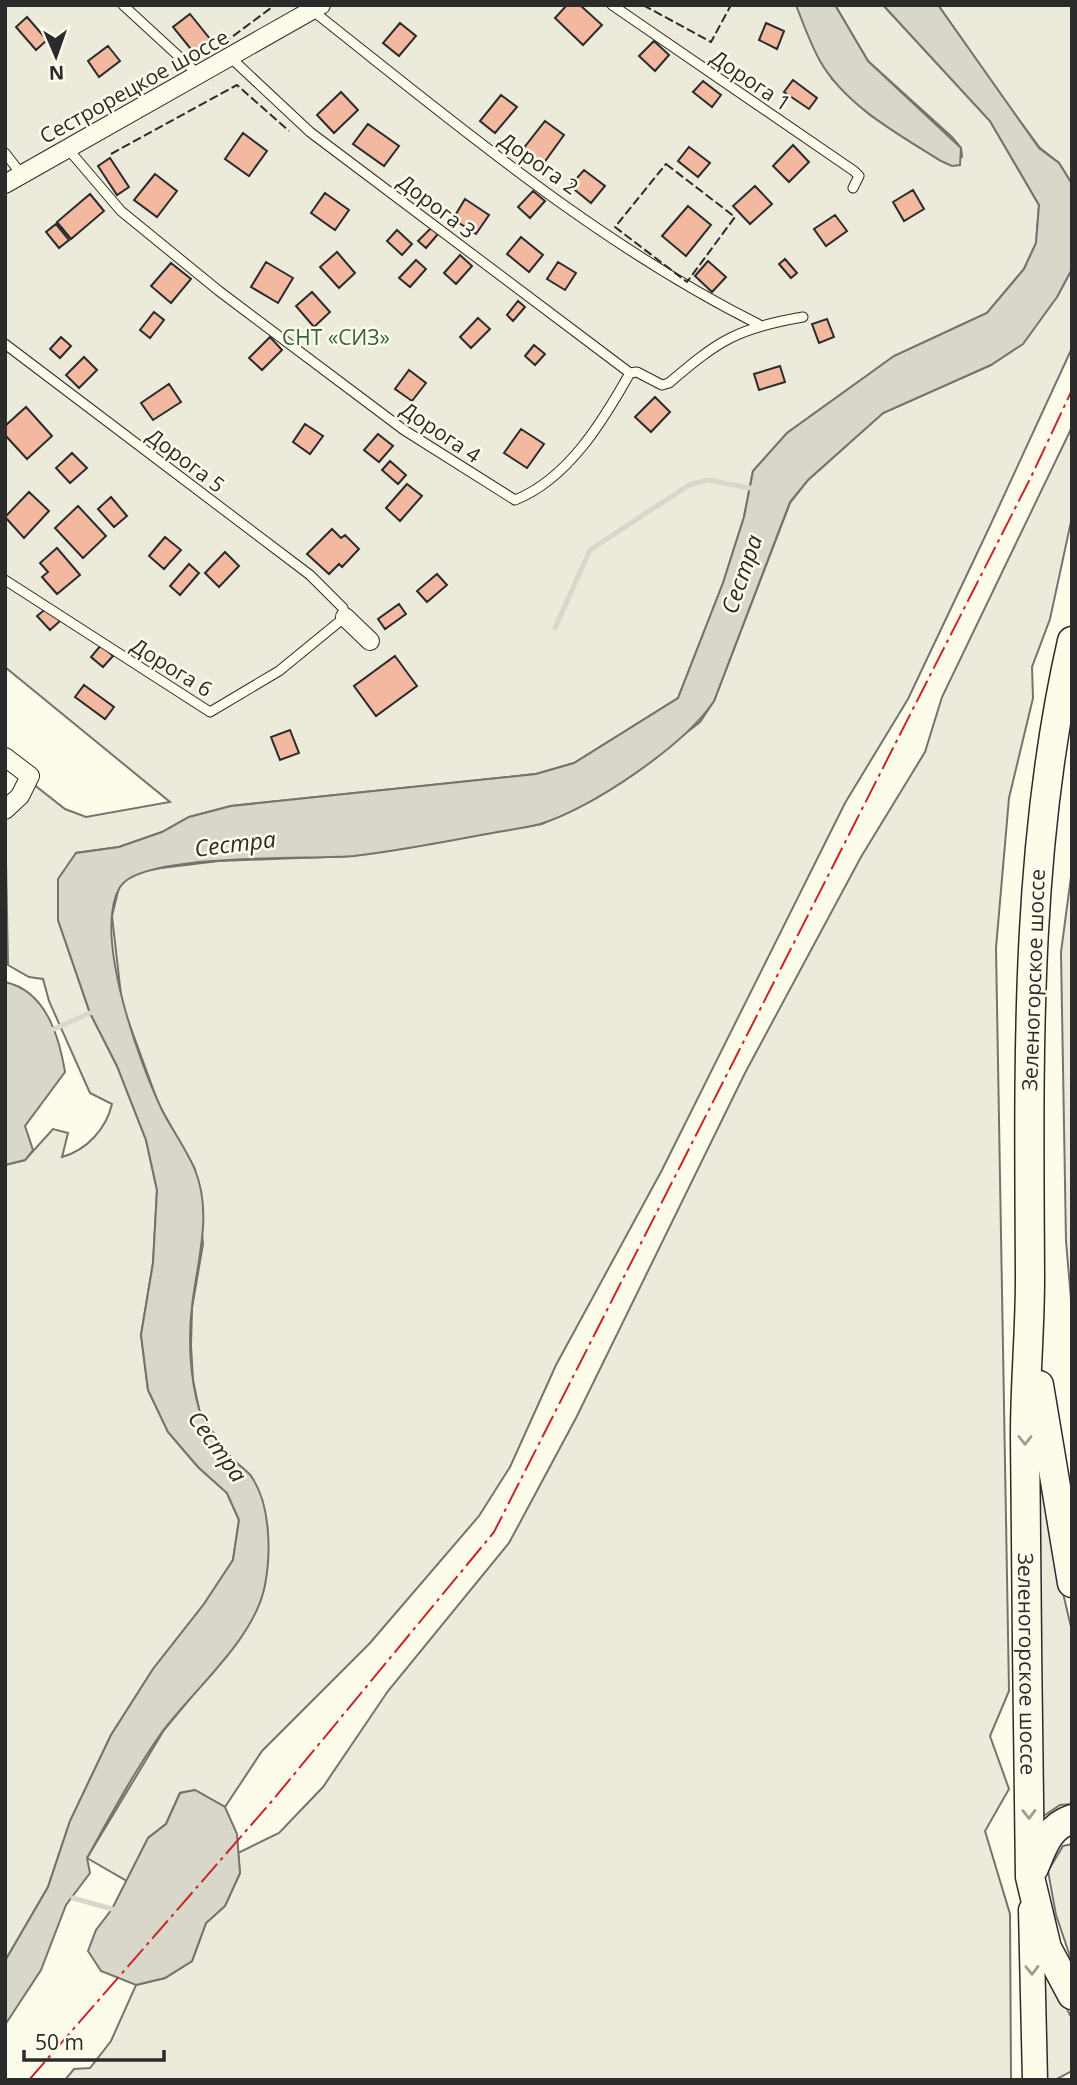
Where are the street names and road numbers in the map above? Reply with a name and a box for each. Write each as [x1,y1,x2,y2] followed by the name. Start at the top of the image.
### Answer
[34,22,234,150] street label: Сестрорецкое шоссе
[706,43,796,117] street label: Дорога 1
[494,126,584,200] street label: Дорога 2
[392,168,482,244] street label: Дорога 3
[396,395,486,469] street label: Дорога 4
[141,422,231,498] street label: Дорога 5
[126,631,218,703] street label: Дорога 6
[1015,868,1051,1092] street label: Зеленогорское шоссе
[1012,1553,1043,1775] street label: Зеленогорское шоссе

